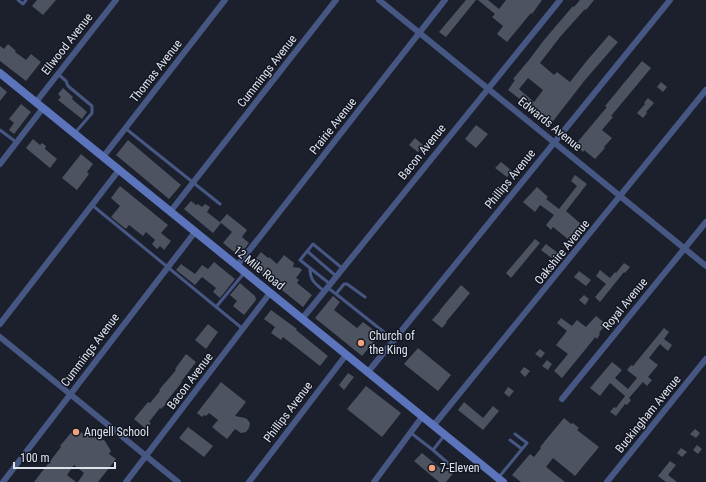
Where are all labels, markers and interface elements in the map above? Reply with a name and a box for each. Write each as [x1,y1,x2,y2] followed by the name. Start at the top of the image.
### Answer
[39,10,96,78] street label: Ellwood Avenue
[234,32,300,110] street label: Cummings Avenue
[127,37,185,105] street label: Thomas Avenue
[515,94,585,154] street label: Edwards Avenue
[307,95,360,157] street label: Prairie Avenue
[395,121,449,182] street label: Bacon Avenue
[482,146,538,211] street label: Phillips Avenue
[532,217,592,287] street label: Oakshire Avenue
[231,243,287,293] street label: 12 Mile Road
[600,275,651,333] street label: Royal Avenue
[58,310,122,389] street label: Cummings Avenue
[369,329,415,357] place label: Church of the King
[356,338,366,348] marker: Church of the King
[164,350,216,412] street label: Bacon Avenue
[612,372,684,456] street label: Buckingham Avenue
[261,379,316,445] street label: Phillips Avenue
[84,425,149,439] place label: Angell School
[71,427,81,437] marker: Angell School
[14,444,115,470] scale bar
[20,451,50,465] text: 100 m
[440,461,480,475] place label: 7-Eleven
[427,463,437,473] marker: 7-Eleven

